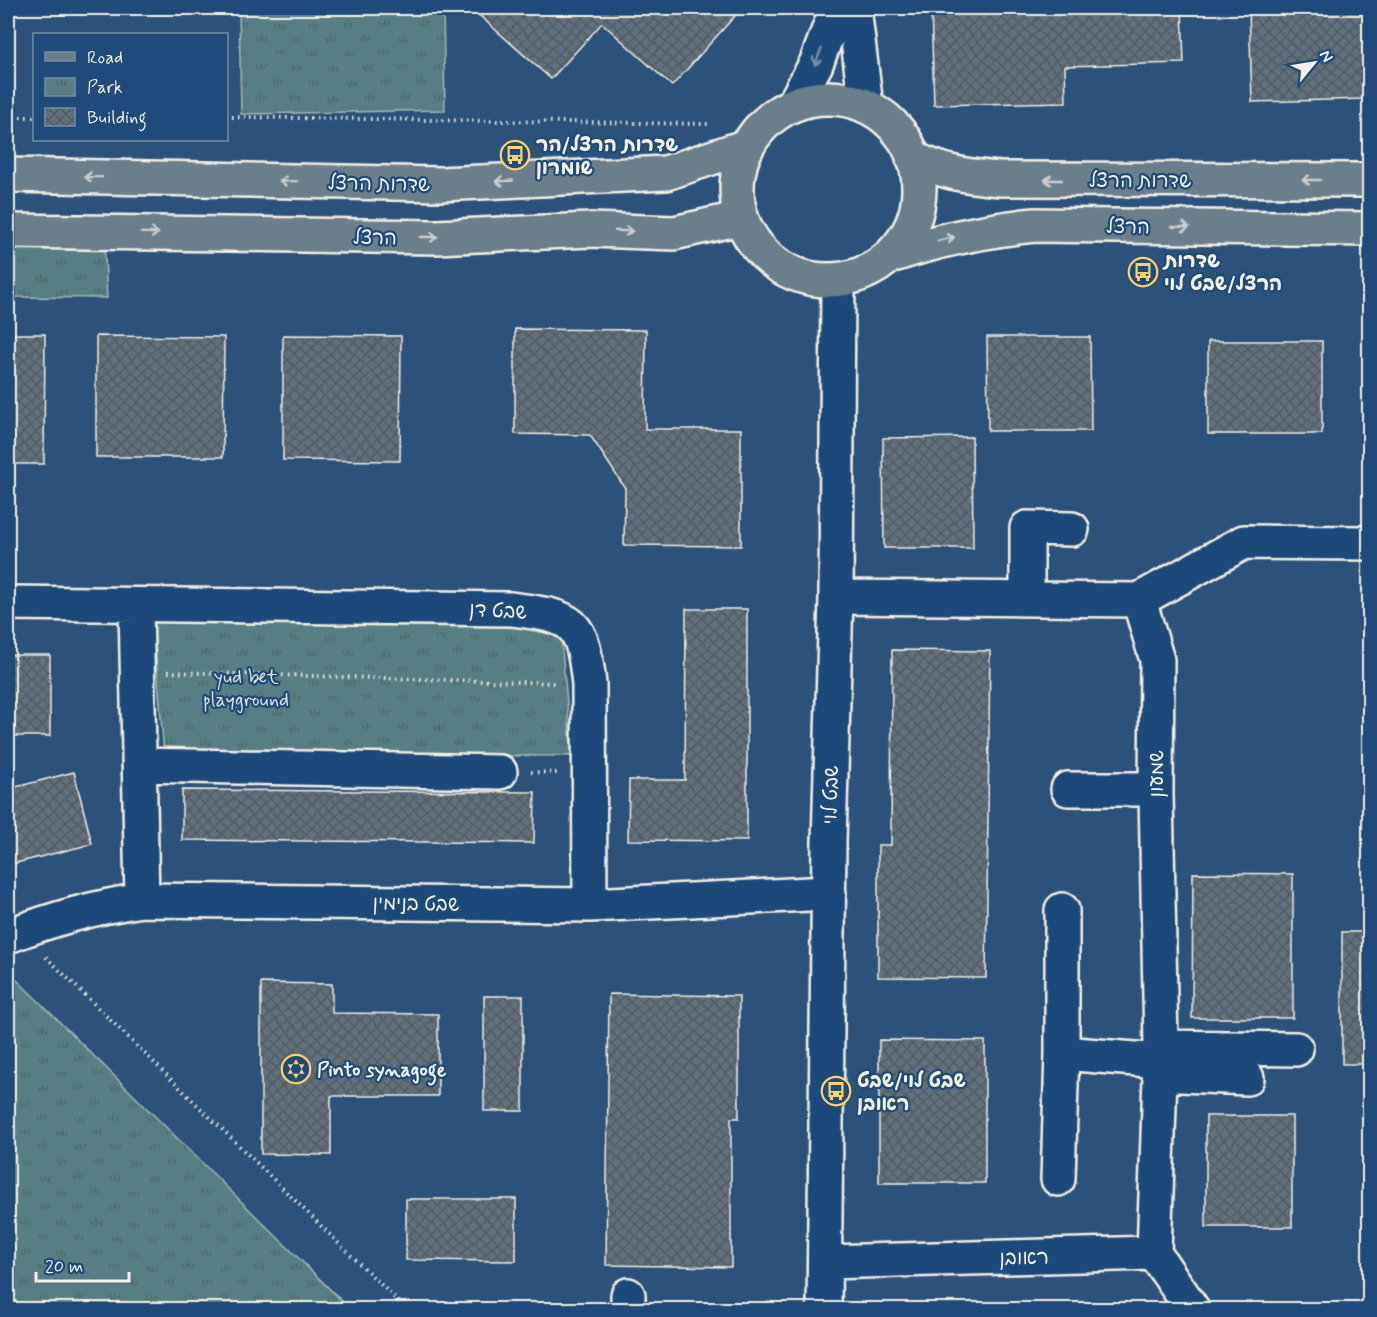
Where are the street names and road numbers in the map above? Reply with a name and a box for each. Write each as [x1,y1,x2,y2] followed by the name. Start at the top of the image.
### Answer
[1089,168,1191,195] street label: שדרות הרצל
[328,170,430,199] street label: שדרות הרצל
[1106,214,1150,241] street label: הרצל
[353,225,397,252] street label: הרצל
[468,597,528,626] street label: שבט דן
[1144,750,1171,798] street label: שמעון
[817,765,846,825] street label: שבט לוי
[372,890,459,919] street label: שבט בנימין
[999,1245,1049,1272] street label: ראובן

